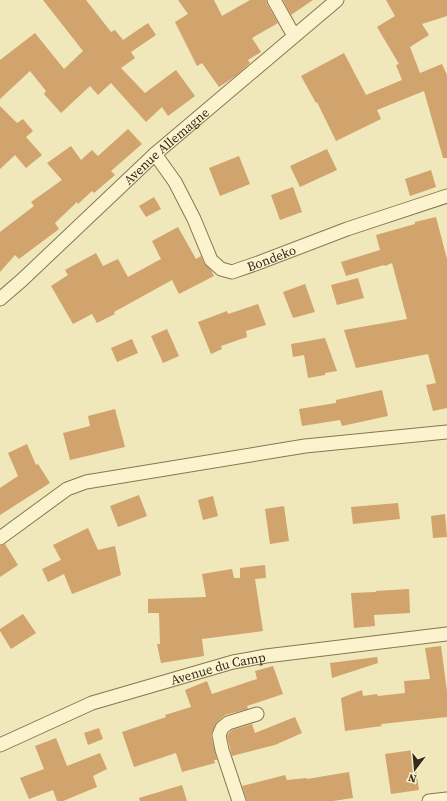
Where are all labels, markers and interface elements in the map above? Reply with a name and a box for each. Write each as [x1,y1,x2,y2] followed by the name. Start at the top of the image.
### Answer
[120,103,213,188] street label: Avenue Allemagne
[245,241,298,275] street label: Bondeko
[168,648,267,688] street label: Avenue du Camp
[395,749,435,789] north arrow
[406,770,418,786] text: N

